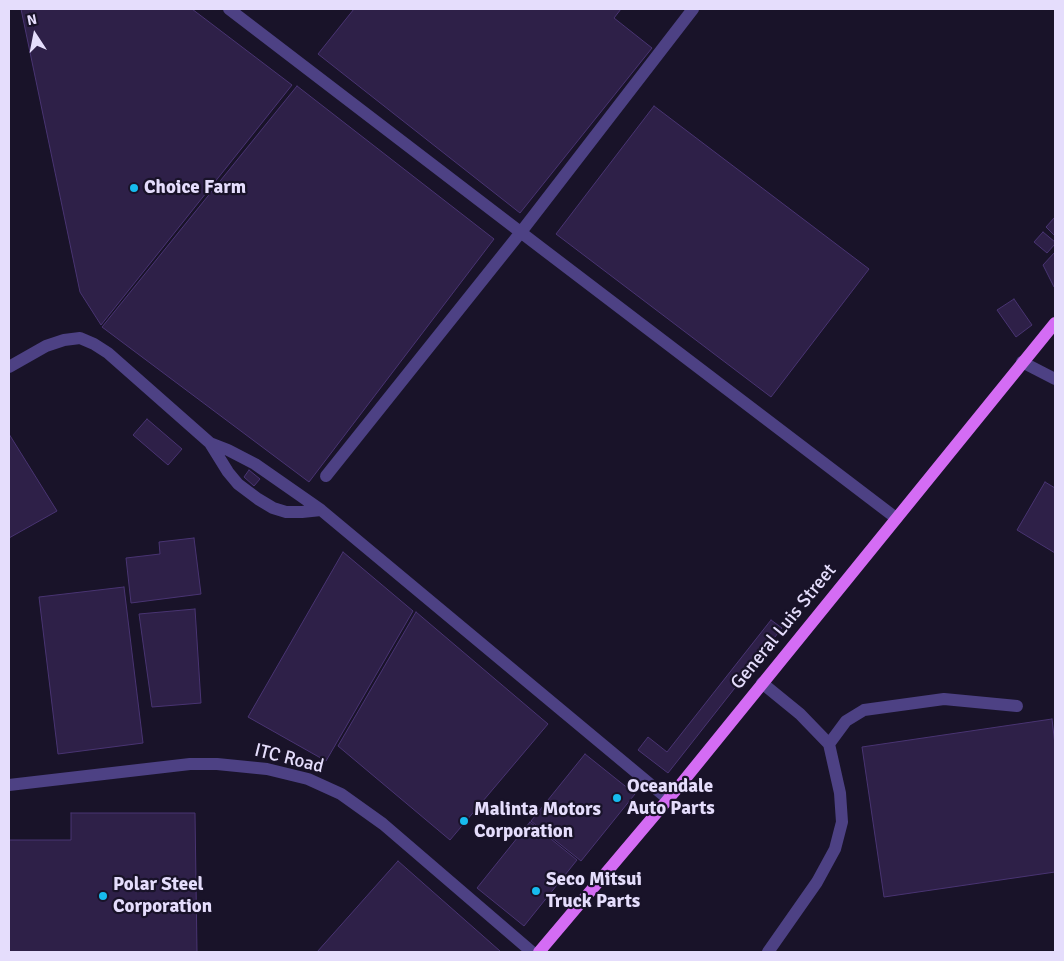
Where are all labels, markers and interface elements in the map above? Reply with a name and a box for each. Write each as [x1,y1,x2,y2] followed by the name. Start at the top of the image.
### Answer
[10,10,60,60] north arrow
[26,11,38,29] text: N
[144,177,246,199] place label: Choice Farm
[128,182,140,194] marker: Choice Farm
[726,560,842,694] street label: General Luis Street
[252,739,326,779] street label: ITC Road
[627,776,715,820] place label: Oceandale Auto Parts
[611,792,623,804] marker: Oceandale Auto Parts
[474,799,601,843] place label: Malinta Motors Corporation
[458,815,470,827] marker: Malinta Motors Corporation
[546,869,642,913] place label: Seco Mitsui Truck Parts
[113,874,212,918] place label: Polar Steel Corporation
[530,885,542,897] marker: Seco Mitsui Truck Parts
[97,890,109,902] marker: Polar Steel Corporation

